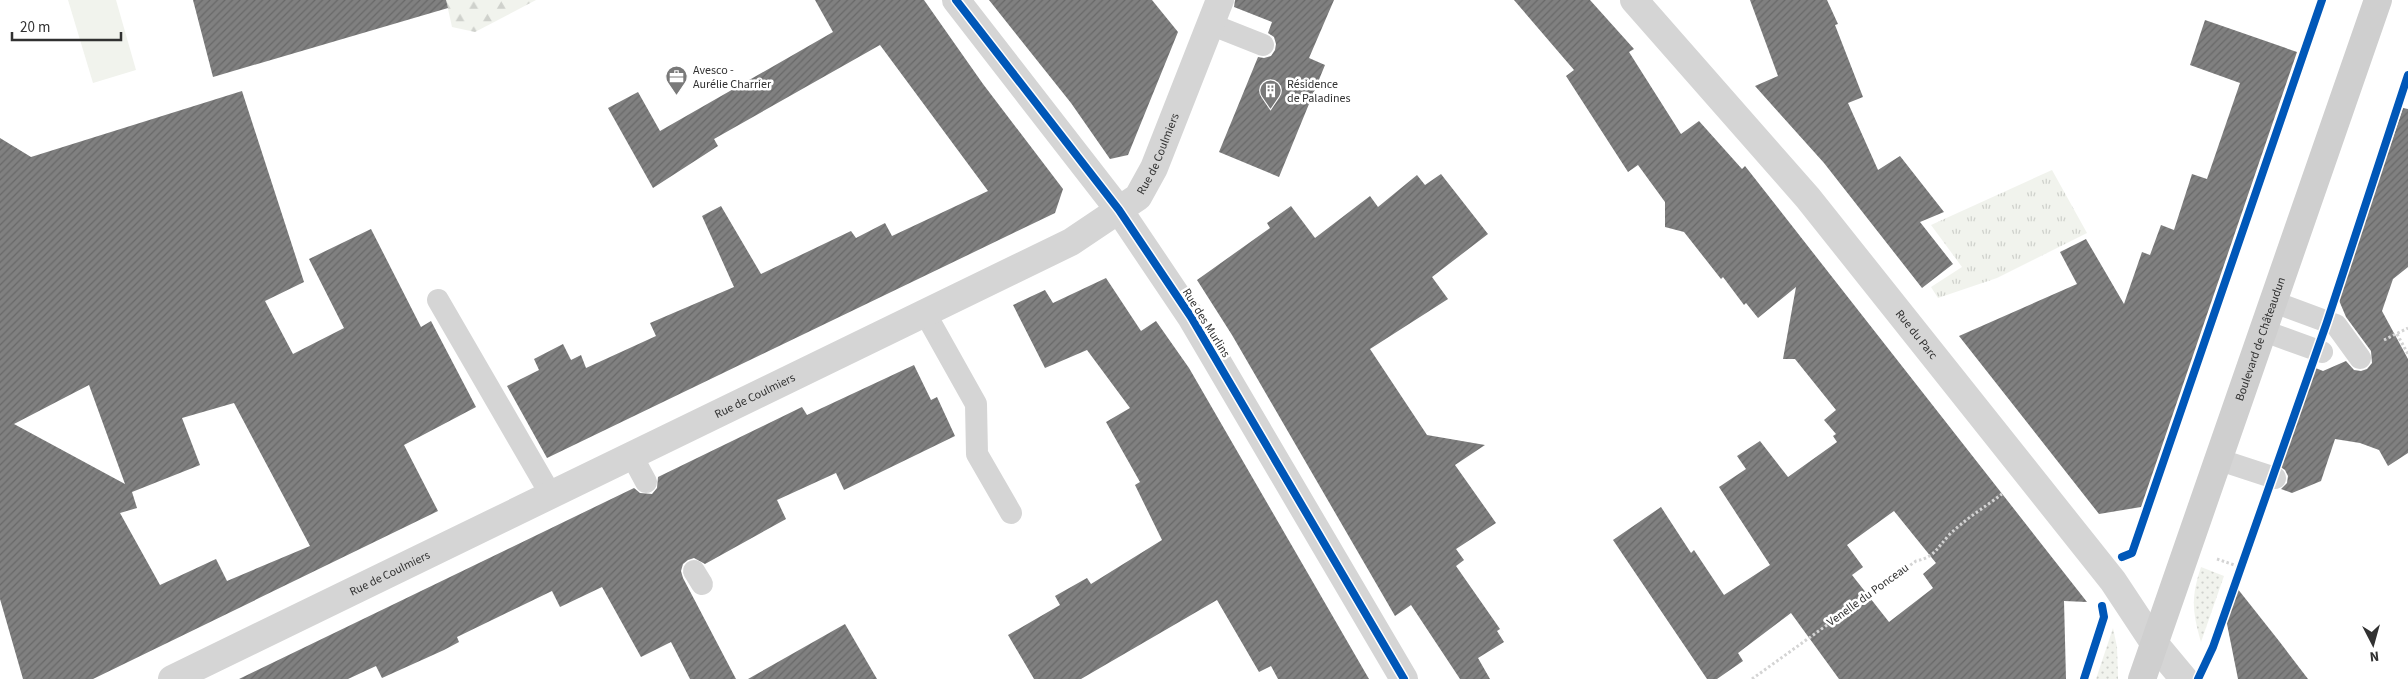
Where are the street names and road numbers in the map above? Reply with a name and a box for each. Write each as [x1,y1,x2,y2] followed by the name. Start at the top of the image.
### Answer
[1132,110,1183,198] street label: Rue de Coulmiers
[2231,275,2290,403] street label: Boulevard de Châteaudun
[1178,285,1234,361] street label: Rue des Murlins
[1892,306,1942,363] street label: Rue du Parc
[712,369,798,423] street label: Rue de Coulmiers
[346,546,433,600] street label: Rue de Coulmiers
[1823,559,1913,631] street label: Venelle du Ponceau

